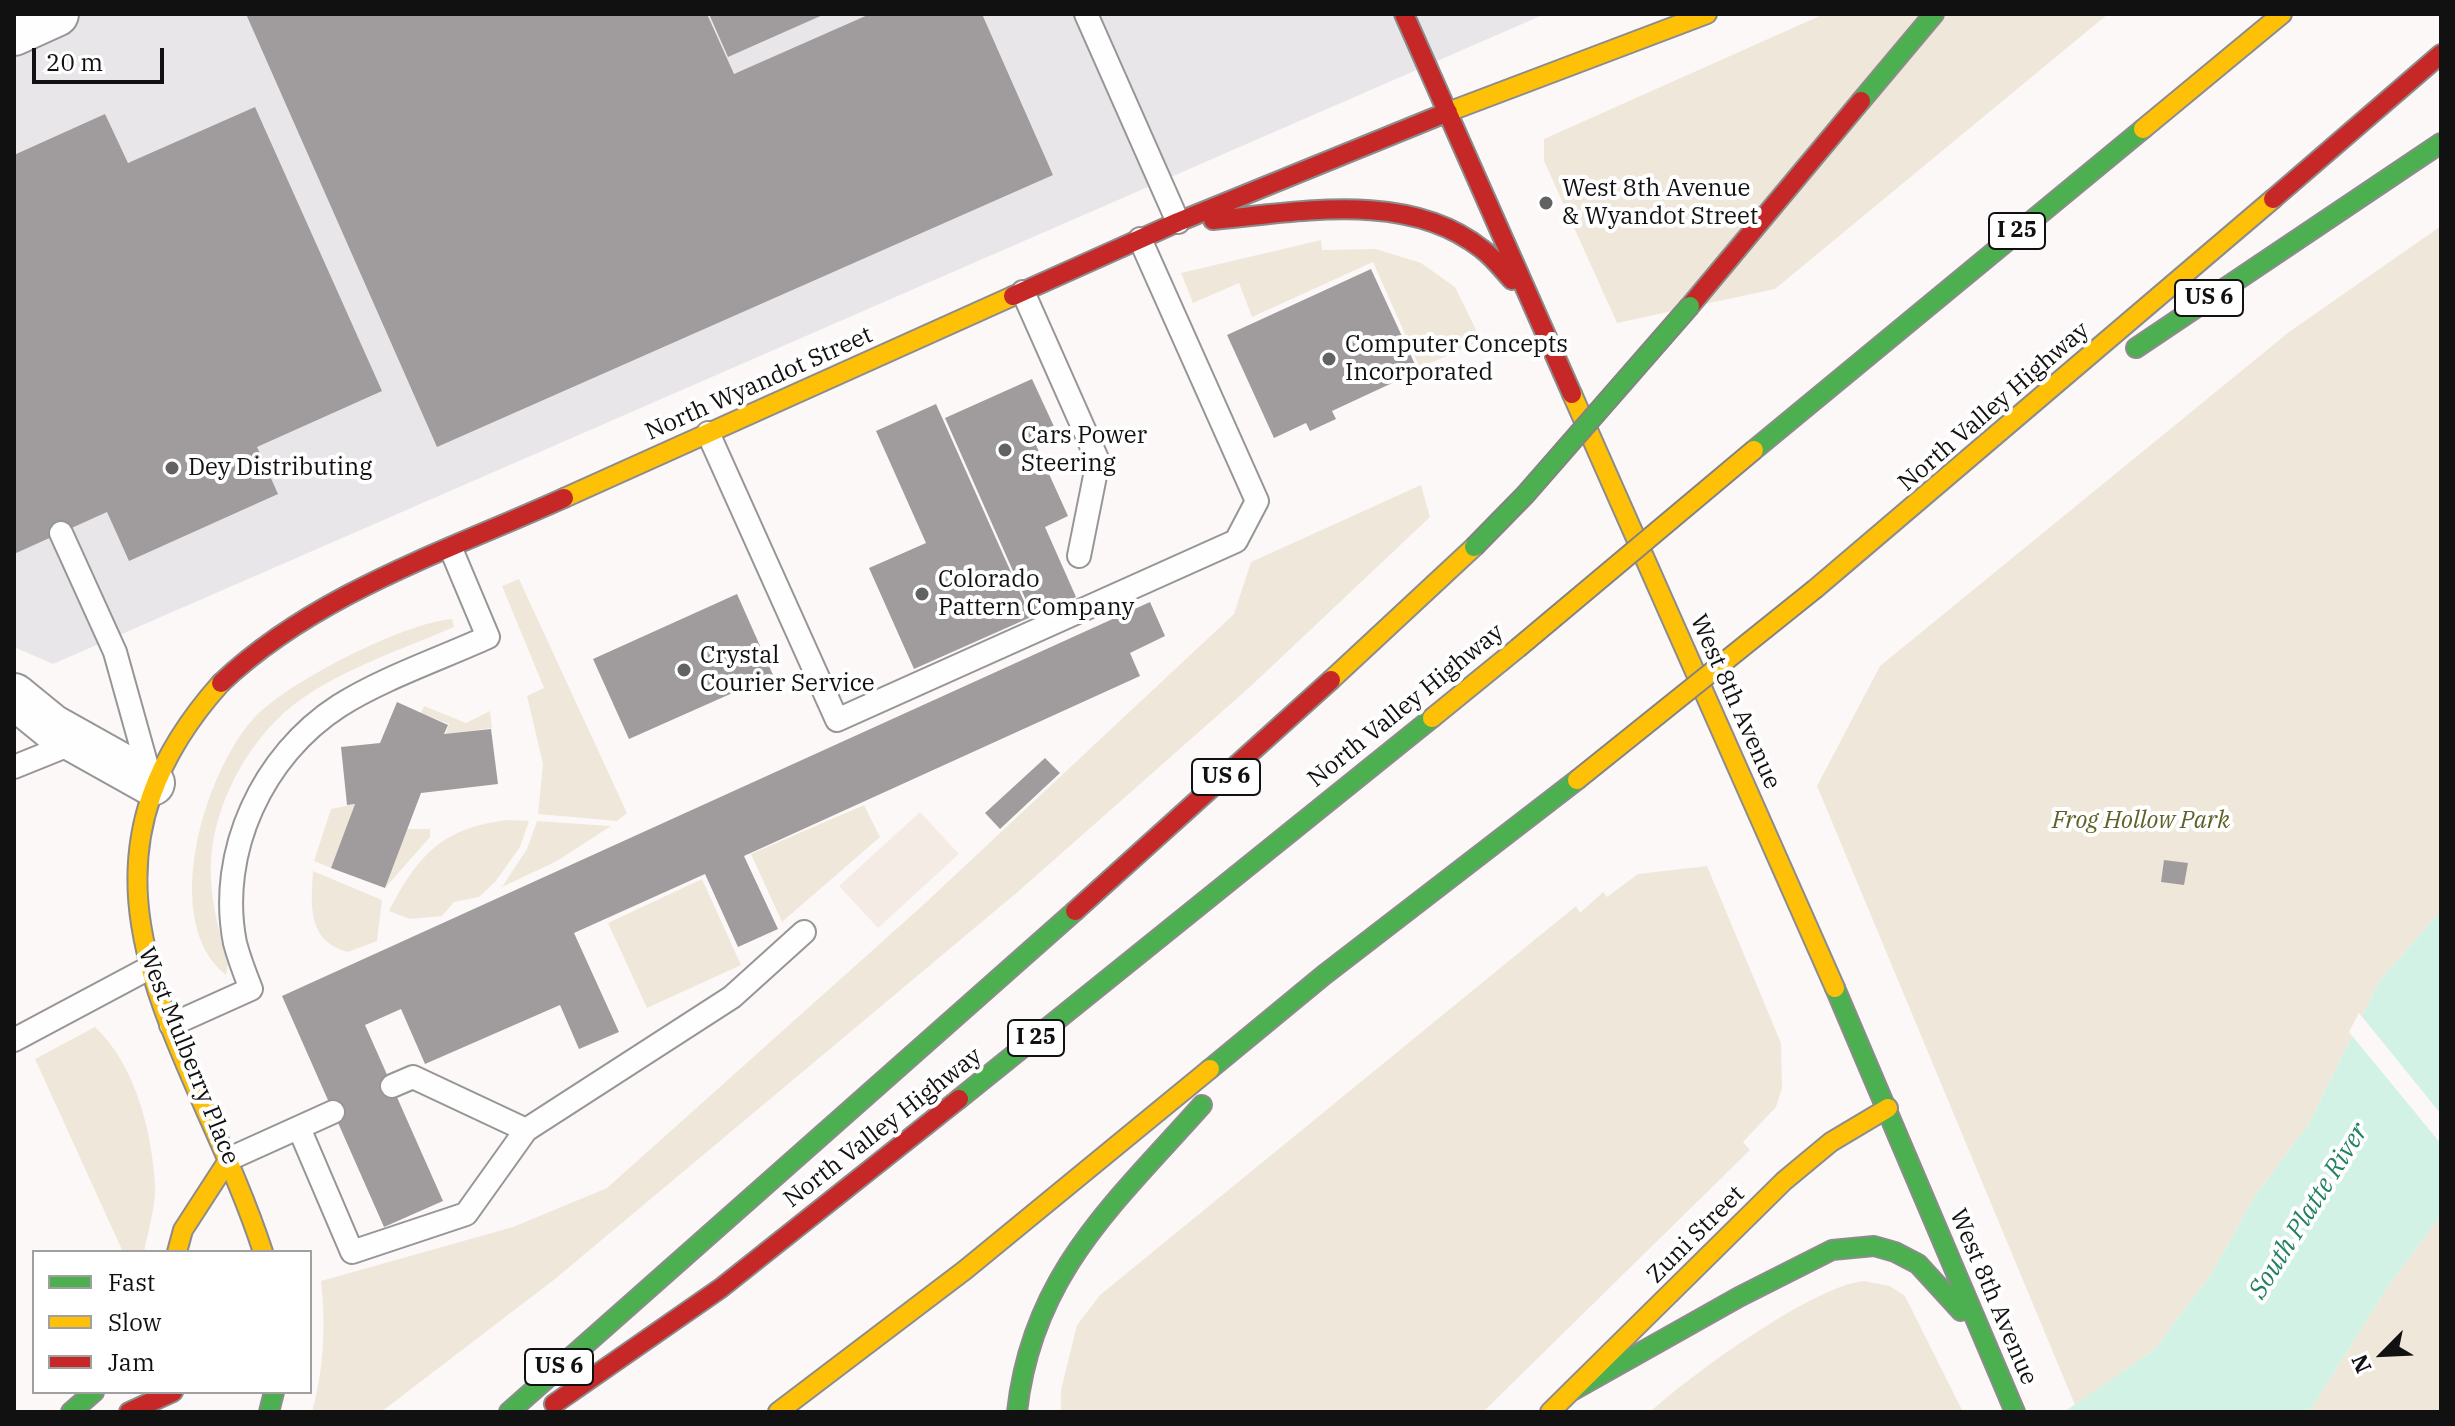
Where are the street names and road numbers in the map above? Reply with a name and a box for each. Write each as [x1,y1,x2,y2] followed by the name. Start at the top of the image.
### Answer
[1989,213,2045,249] road number: I 25
[2175,280,2243,316] road number: US 6
[1893,316,2095,498] street label: North Valley Highway
[641,321,877,447] street label: North Wyandot Street
[1684,610,1786,794] street label: West 8th Avenue
[1302,618,1510,794] street label: North Valley Highway
[1192,759,1260,795] road number: US 6
[131,943,245,1169] street label: West Mulberry Place
[1008,1020,1064,1056] road number: I 25
[778,1042,988,1214] street label: North Valley Highway
[1641,1180,1751,1290] street label: Zuni Street
[1943,1205,2043,1389] street label: West 8th Avenue
[525,1349,593,1385] road number: US 6

